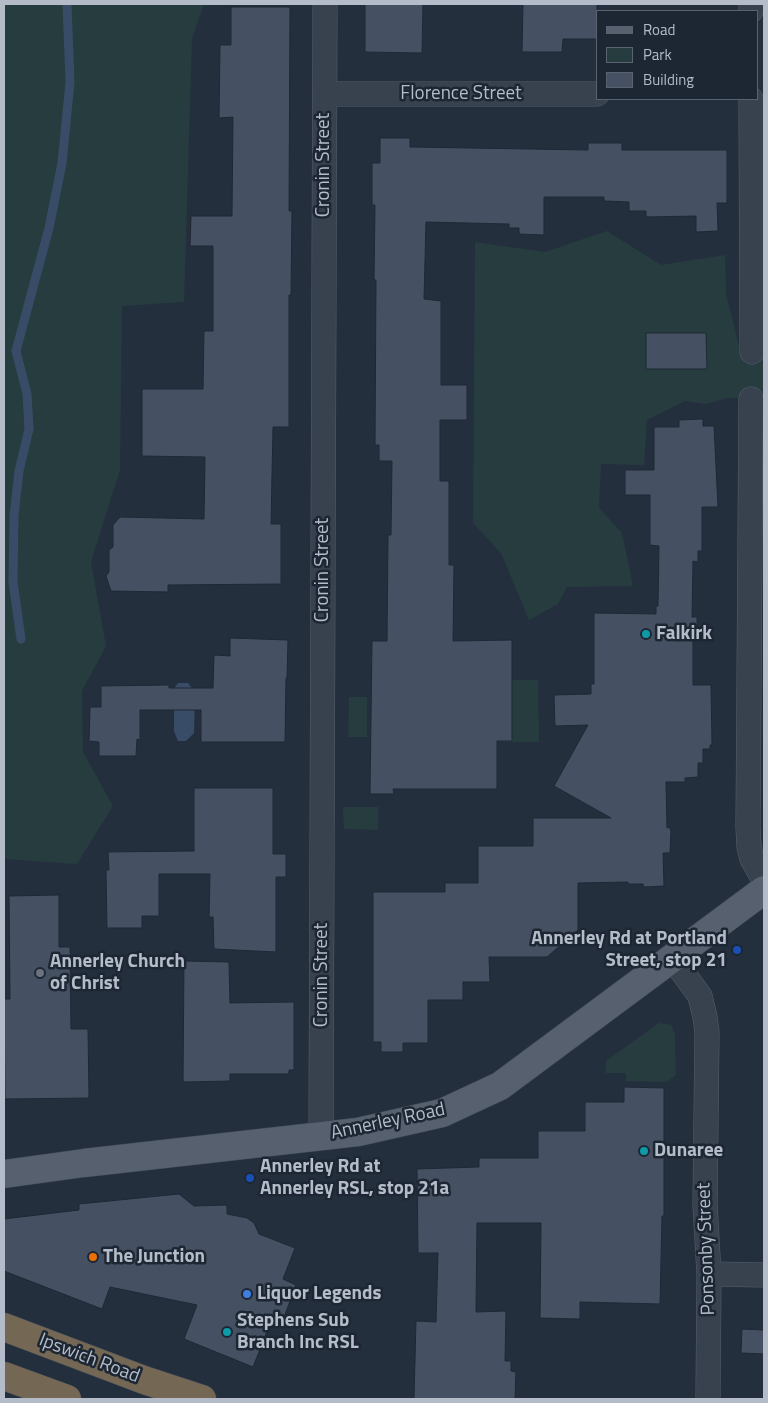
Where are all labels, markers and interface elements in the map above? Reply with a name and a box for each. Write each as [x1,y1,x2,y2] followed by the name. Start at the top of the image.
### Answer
[596,10,758,100] legend
[643,18,675,41] text: Road
[643,43,672,66] text: Park
[643,68,694,91] text: Building
[400,83,522,105] street label: Florence Street
[313,113,335,217] street label: Cronin Street
[312,518,334,622] street label: Cronin Street
[656,623,712,645] place label: Falkirk
[640,628,652,640] marker: Falkirk
[311,923,333,1027] street label: Cronin Street
[531,928,727,972] place label: Annerley Rd at Portland Street, stop 21
[731,944,743,956] marker: Annerley Rd at Portland Street, stop 21
[50,951,185,995] place label: Annerley Church of Christ
[34,967,46,979] marker: Annerley Church of Christ
[329,1099,447,1145] street label: Annerley Road
[654,1140,723,1162] place label: Dunaree
[638,1145,650,1157] marker: Dunaree
[260,1156,449,1200] place label: Annerley Rd at Annerley RSL, stop 21a
[244,1172,256,1184] marker: Annerley Rd at Annerley RSL, stop 21a
[693,1182,721,1316] street label: Ponsonby Street
[103,1246,205,1268] place label: The Junction
[87,1251,99,1263] marker: The Junction
[257,1283,381,1305] place label: Liquor Legends
[241,1288,253,1300] marker: Liquor Legends
[237,1310,359,1354] place label: Stephens Sub Branch Inc RSL
[221,1326,233,1338] marker: Stephens Sub Branch Inc RSL
[35,1329,143,1389] street label: Ipswich Road

